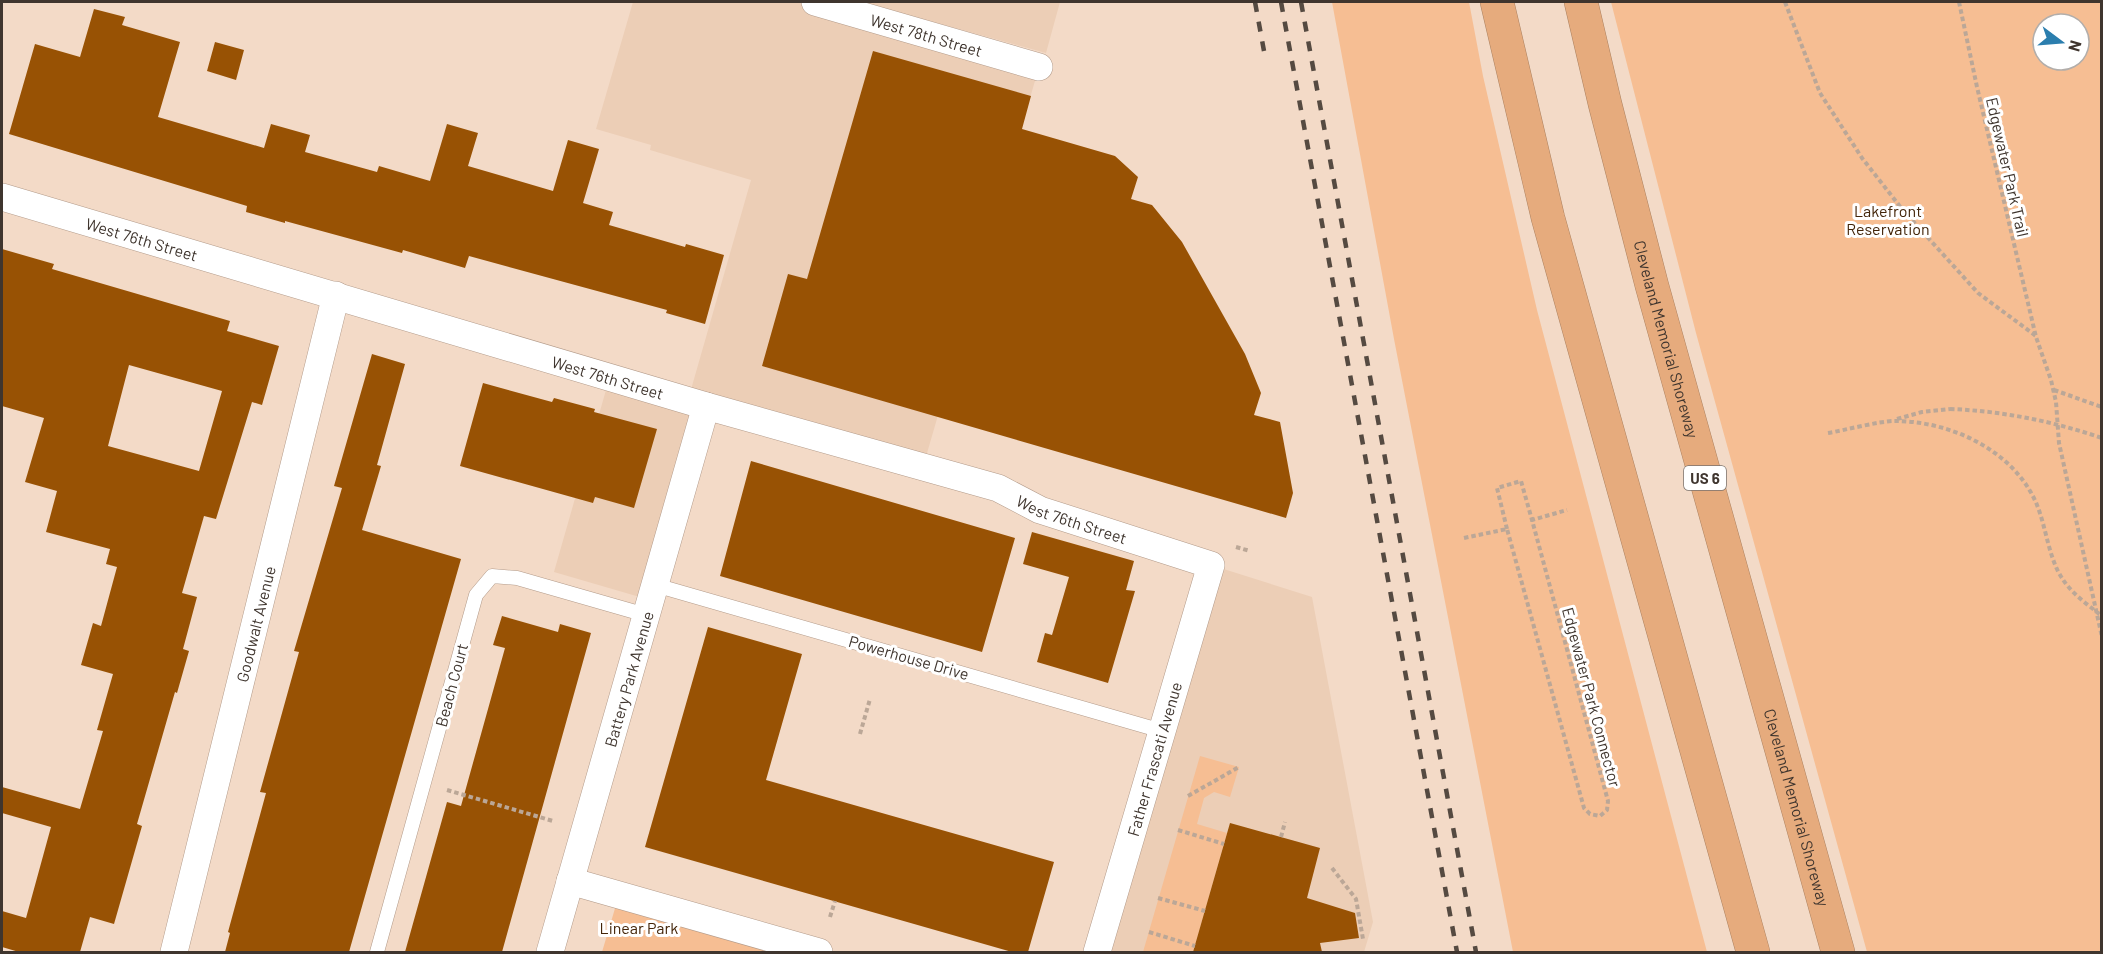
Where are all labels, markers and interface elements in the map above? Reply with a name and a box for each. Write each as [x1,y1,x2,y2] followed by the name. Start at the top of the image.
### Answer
[868,9,985,60] street label: West 78th Street
[2031,12,2091,72] north arrow
[2065,39,2086,54] text: N
[1983,95,2033,239] street label: Edgewater Park Trail
[1846,201,1930,238] park label: Lakefront Reservation
[84,213,200,264] street label: West 76th Street
[1631,238,1704,441] street label: Cleveland Memorial Shoreway
[550,351,666,402] street label: West 76th Street
[1684,466,1726,490] road number: US 6
[1014,490,1129,547] street label: West 76th Street
[231,564,278,684] street label: Goodwalt Avenue
[1559,605,1625,789] street label: Edgewater Park Connector
[600,609,656,749] street label: Battery Park Avenue
[847,631,971,683] street label: Powerhouse Drive
[431,641,471,729] street label: Beach Court
[1123,680,1185,838] street label: Father Frascati Avenue
[1761,706,1834,909] street label: Cleveland Memorial Shoreway
[600,918,678,937] park label: Linear Park

